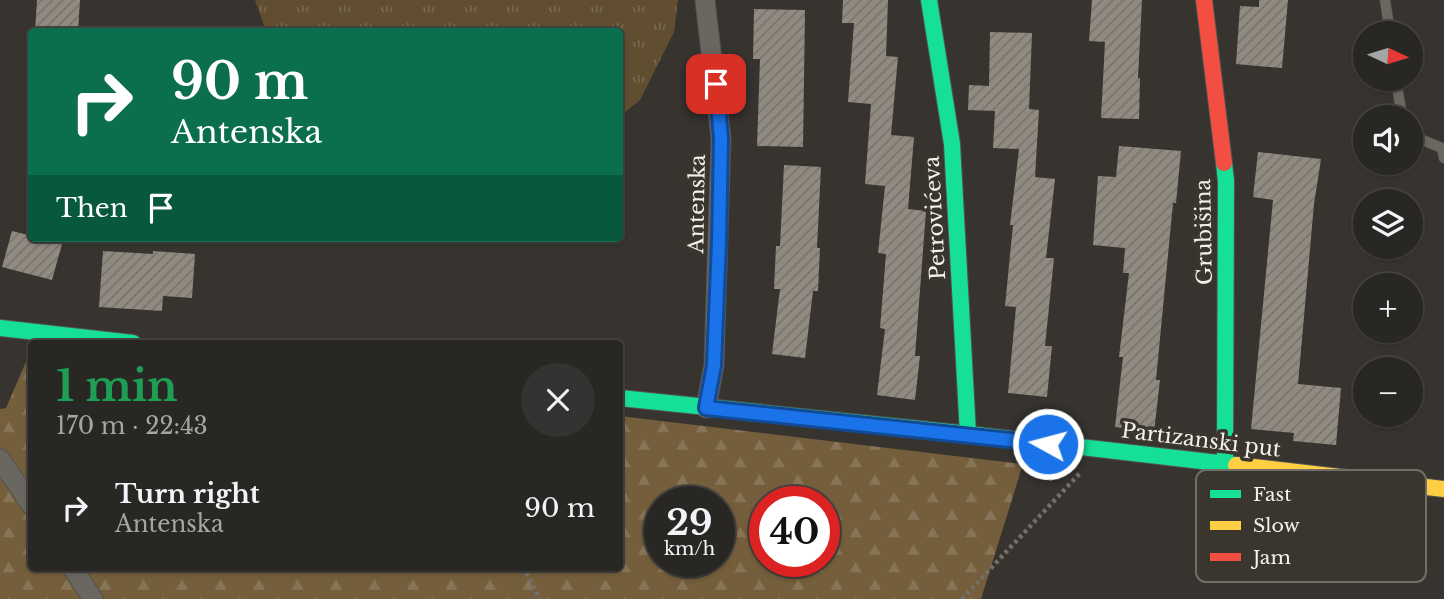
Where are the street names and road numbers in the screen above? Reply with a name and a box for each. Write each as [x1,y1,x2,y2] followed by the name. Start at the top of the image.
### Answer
[683,154,711,255] street label: Antenska
[919,155,951,281] street label: Petrovićeva
[1190,178,1218,285] street label: Grubišina
[1120,417,1282,463] street label: Partizanski put

